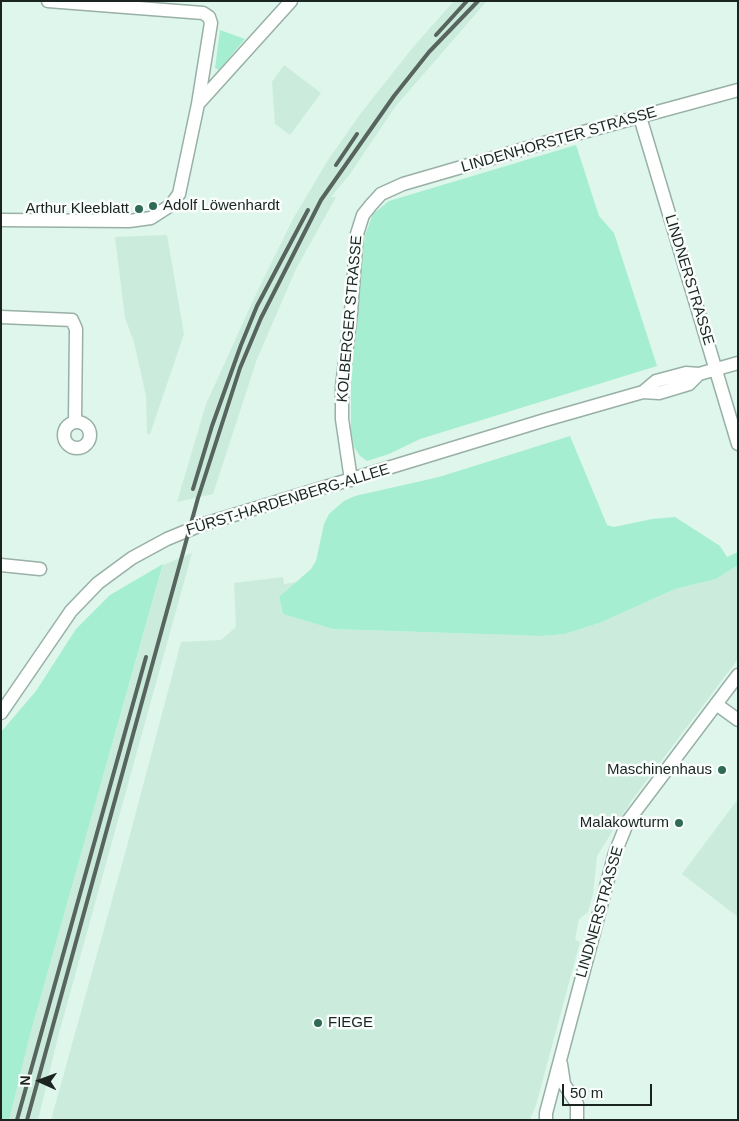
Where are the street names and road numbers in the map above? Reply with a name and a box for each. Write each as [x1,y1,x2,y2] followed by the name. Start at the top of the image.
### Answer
[459,103,659,177] street label: LINDENHORSTER STRASSE
[661,212,717,348] street label: LINDNERSTRASSE
[334,235,366,403] street label: KOLBERGER STRASSE
[184,460,392,540] street label: FÜRST-HARDENBERG-ALLEE
[573,844,627,980] street label: LINDNERSTRASSE

